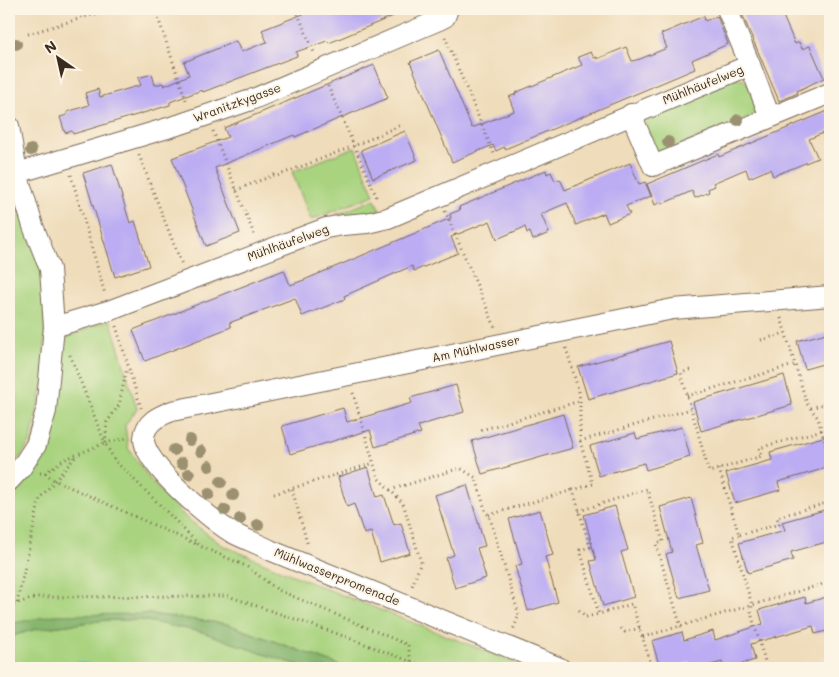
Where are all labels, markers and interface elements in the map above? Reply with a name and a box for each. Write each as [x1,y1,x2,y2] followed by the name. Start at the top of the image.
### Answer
[32,32,82,82] north arrow
[41,36,60,58] text: N
[660,61,745,108] street label: Mühlhäufelweg
[190,79,283,125] street label: Wranitzkygasse
[245,220,331,264] street label: Mühlhäufelweg
[430,331,521,365] street label: Am Mühlwasser
[272,543,403,609] street label: Mühlwasserpromenade

